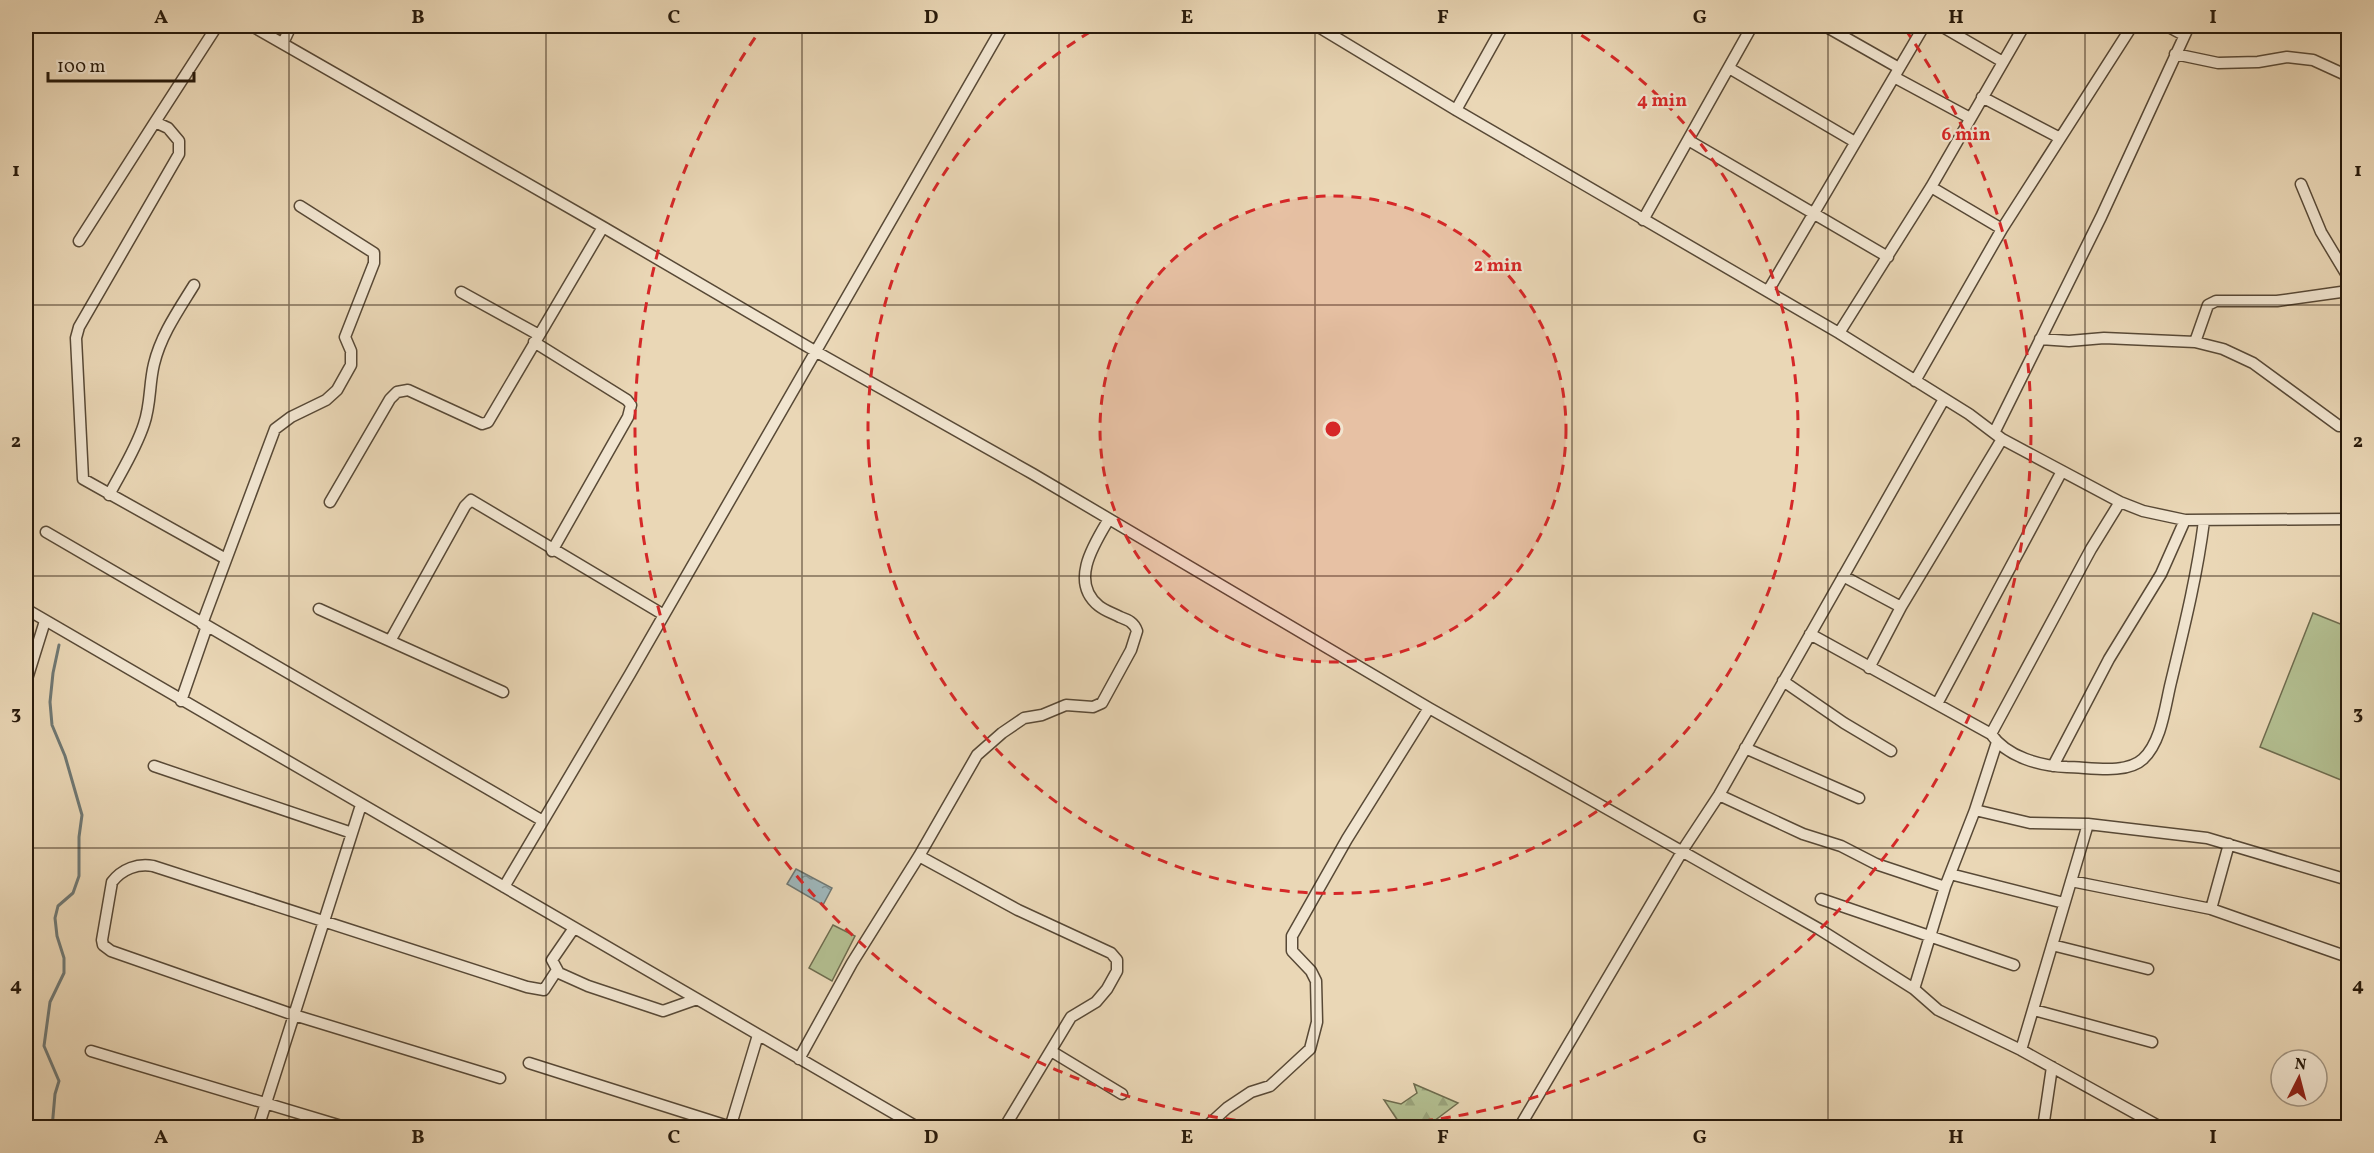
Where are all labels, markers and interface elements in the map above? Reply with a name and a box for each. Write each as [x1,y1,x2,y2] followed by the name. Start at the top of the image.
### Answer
[154,4,168,32] text: A
[411,4,425,32] text: B
[668,4,681,32] text: C
[924,4,938,32] text: D
[1181,4,1193,32] text: E
[1437,4,1449,32] text: F
[1693,4,1707,32] text: G
[1948,4,1964,32] text: H
[2209,4,2217,32] text: I
[48,45,194,83] scale bar
[57,55,106,80] text: 100 m
[1637,89,1687,114] text: 4 min
[1941,123,1991,148] text: 6 min
[12,157,20,185] text: 1
[2354,157,2362,185] text: 1
[1474,254,1522,279] text: 2 min
[1323,419,1343,439] centre of rings
[11,428,21,456] text: 2
[2353,428,2363,456] text: 2
[11,700,21,728] text: 3
[2353,700,2363,728] text: 3
[10,972,22,1000] text: 4
[2352,972,2364,1000] text: 4
[2269,1048,2329,1108] north arrow
[2293,1054,2308,1077] text: N
[154,1124,168,1152] text: A
[411,1124,425,1152] text: B
[668,1124,681,1152] text: C
[924,1124,938,1152] text: D
[1181,1124,1193,1152] text: E
[1437,1124,1449,1152] text: F
[1693,1124,1707,1152] text: G
[1948,1124,1964,1152] text: H
[2209,1124,2217,1152] text: I

